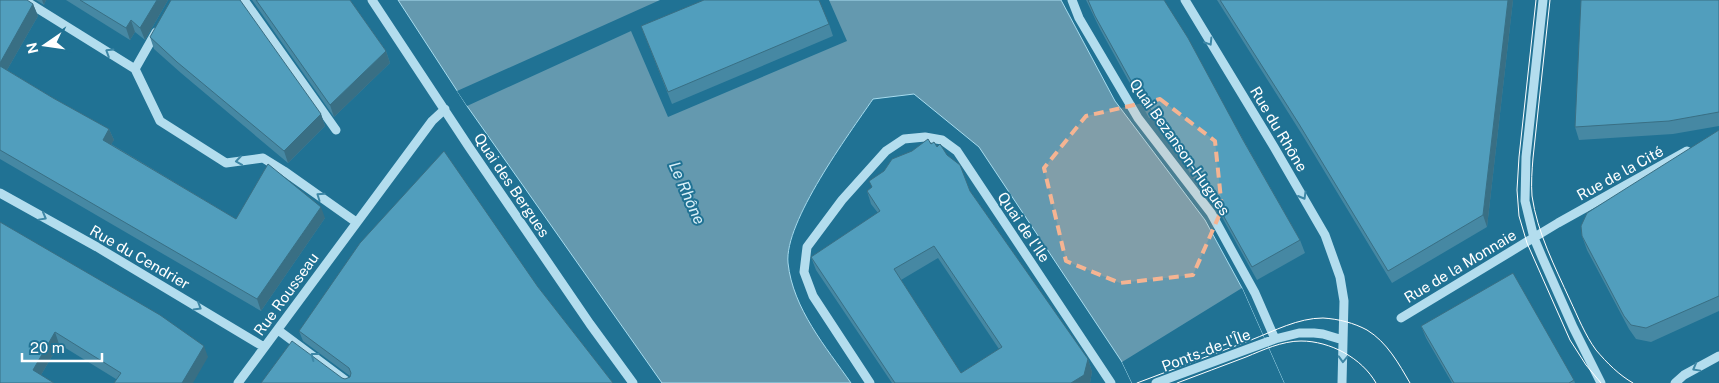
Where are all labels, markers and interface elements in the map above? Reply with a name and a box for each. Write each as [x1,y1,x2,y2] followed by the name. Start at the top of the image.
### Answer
[20,20,70,70] north arrow
[1203,37,1213,46] one-way arrow
[23,41,41,55] text: N
[105,49,114,59] one-way arrow
[1126,76,1234,218] street label: Quai Bezanson-Hugues
[1247,83,1311,175] street label: Rue du Rhône
[471,130,553,240] street label: Quai des Bergues
[1574,142,1666,204] street label: Rue de la Cité
[235,155,243,166] one-way arrow
[665,159,709,228] water label: Le Rhône
[994,189,1054,265] street label: Quai de l'Ile
[1296,191,1306,200] one-way arrow
[316,193,326,202] one-way arrow
[37,211,46,221] one-way arrow
[87,222,193,293] street label: Rue du Cendrier
[1401,226,1519,306] street label: Rue de la Monnaie
[250,249,322,339] street label: Rue Rousseau
[193,301,202,311] one-way arrow
[1159,325,1253,375] street label: Ponts-de-l'Île
[22,330,102,362] scale bar
[30,339,65,356] text: 20 m
[310,353,319,363] one-way arrow
[1337,356,1348,364] one-way arrow
[1692,362,1701,372] one-way arrow

